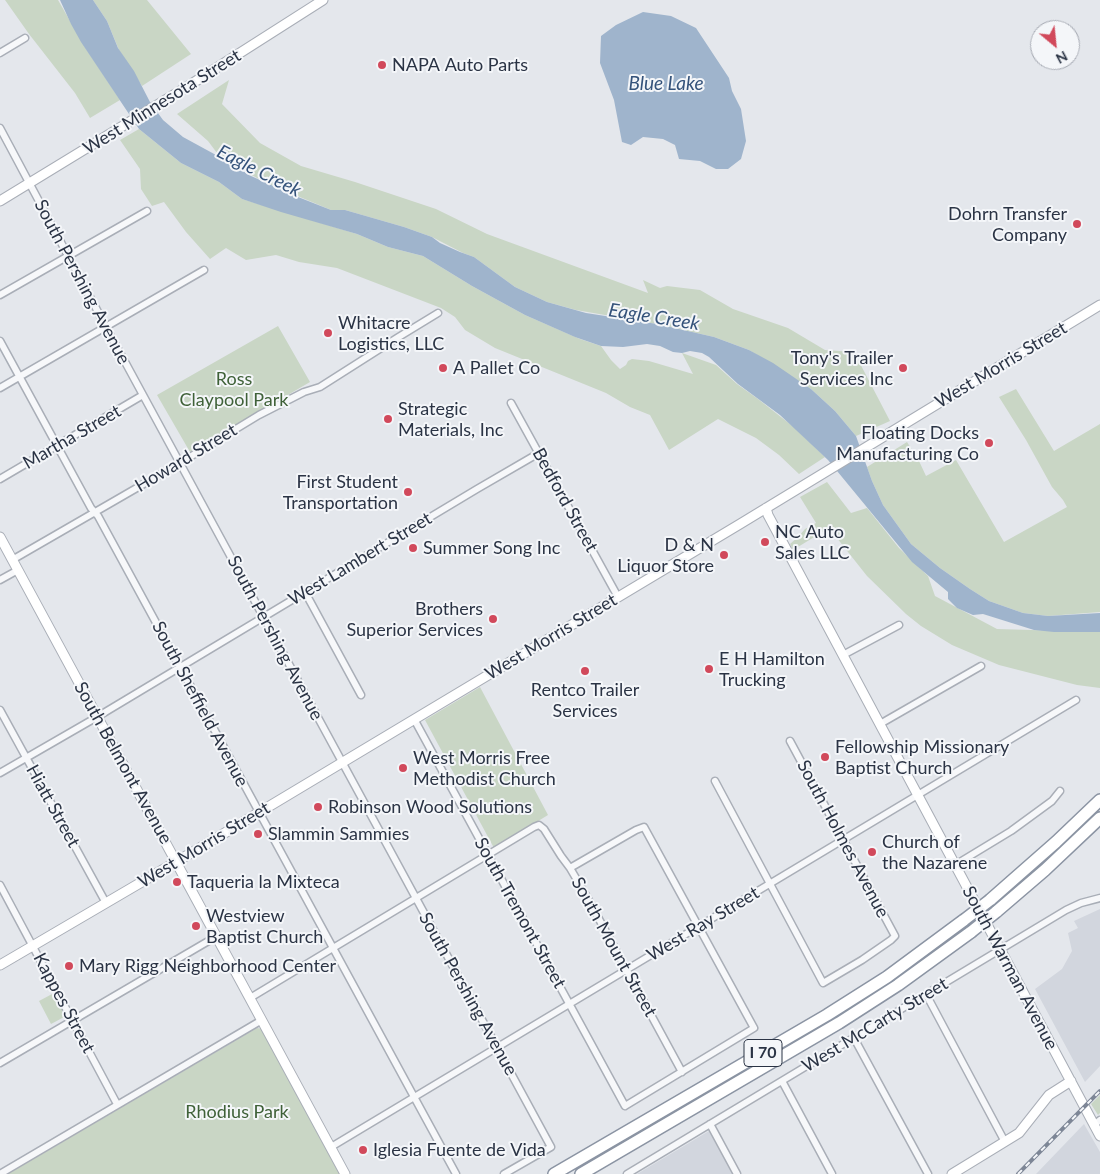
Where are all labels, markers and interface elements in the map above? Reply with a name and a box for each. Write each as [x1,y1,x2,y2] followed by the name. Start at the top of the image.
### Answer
[1030,20,1080,70] north arrow
[79,45,245,159] street label: West Minnesota Street
[1053,48,1071,68] text: N
[392,54,528,76] place label: NAPA Auto Parts
[376,59,388,71] marker: NAPA Auto Parts
[628,73,704,95] water label: Blue Lake
[213,140,305,202] water label: Eagle Creek
[29,196,135,368] street label: South Pershing Avenue
[948,203,1067,245] place label: Dohrn Transfer Company
[1071,218,1083,230] marker: Dohrn Transfer Company
[607,299,701,335] water label: Eagle Creek
[338,312,444,354] place label: Whitacre Logistics, LLC
[931,317,1071,413] street label: West Morris Street
[322,327,334,339] marker: Whitacre Logistics, LLC
[791,347,893,389] place label: Tony's Trailer Services Inc
[453,357,540,379] place label: A Pallet Co
[437,362,449,374] marker: A Pallet Co
[897,362,909,374] marker: Tony's Trailer Services Inc
[180,368,288,410] park label: Ross Claypool Park
[398,398,503,440] place label: Strategic Materials, Inc
[19,400,125,474] street label: Martha Street
[382,413,394,425] marker: Strategic Materials, Inc
[131,419,241,497] street label: Howard Street
[836,422,979,464] place label: Floating Docks Manufacturing Co
[983,437,995,449] marker: Floating Docks Manufacturing Co
[528,444,602,556] street label: Bedford Street
[283,471,398,514] place label: First Student Transportation
[402,486,414,498] marker: First Student Transportation
[284,508,436,610] street label: West Lambert Street
[775,521,850,564] place label: NC Auto Sales LLC
[617,534,714,576] place label: D & N Liquor Store
[759,536,771,548] marker: NC Auto Sales LLC
[423,537,560,559] place label: Summer Song Inc
[407,542,419,554] marker: Summer Song Inc
[718,549,730,561] marker: D & N Liquor Store
[222,552,328,724] street label: South Pershing Avenue
[481,589,621,685] street label: West Morris Street
[346,598,483,640] place label: Brothers Superior Services
[487,613,499,625] marker: Brothers Superior Services
[147,618,253,790] street label: South Sheffield Avenue
[719,648,825,691] place label: E H Hamilton Trucking
[703,663,715,675] marker: E H Hamilton Trucking
[579,665,591,677] marker: Rentco Trailer Services
[69,678,177,848] street label: South Belmont Avenue
[531,679,639,722] place label: Rentco Trailer Services
[835,736,1009,779] place label: Fellowship Missionary Baptist Church
[413,747,556,790] place label: West Morris Free Methodist Church
[819,751,831,763] marker: Fellowship Missionary Baptist Church
[792,757,894,921] street label: South Holmes Avenue
[21,761,85,851] street label: Hiatt Street
[397,762,409,774] marker: West Morris Free Methodist Church
[328,796,532,818] place label: Robinson Wood Solutions
[134,797,274,893] street label: West Morris Street
[312,801,324,813] marker: Robinson Wood Solutions
[268,823,409,845] place label: Slammin Sammies
[252,828,264,840] marker: Slammin Sammies
[882,831,987,874] place label: Church of the Nazarene
[470,834,570,992] street label: South Tremont Street
[866,846,878,858] marker: Church of the Nazarene
[187,871,340,893] place label: Taqueria la Mixteca
[567,873,661,1021] street label: South Mount Street
[171,876,183,888] marker: Taqueria la Mixteca
[643,882,763,966] street label: West Ray Street
[958,883,1062,1053] street label: South Warman Avenue
[206,905,323,948] place label: Westview Baptist Church
[414,909,522,1079] street label: South Pershing Avenue
[190,920,202,932] marker: Westview Baptist Church
[29,949,99,1057] street label: Kappes Street
[79,955,336,977] place label: Mary Rigg Neighborhood Center
[63,960,75,972] marker: Mary Rigg Neighborhood Center
[798,973,952,1077] street label: West McCarty Street
[744,1040,782,1066] road number: I 70
[185,1101,289,1123] park label: Rhodius Park
[373,1139,546,1161] place label: Iglesia Fuente de Vida
[357,1144,369,1156] marker: Iglesia Fuente de Vida

